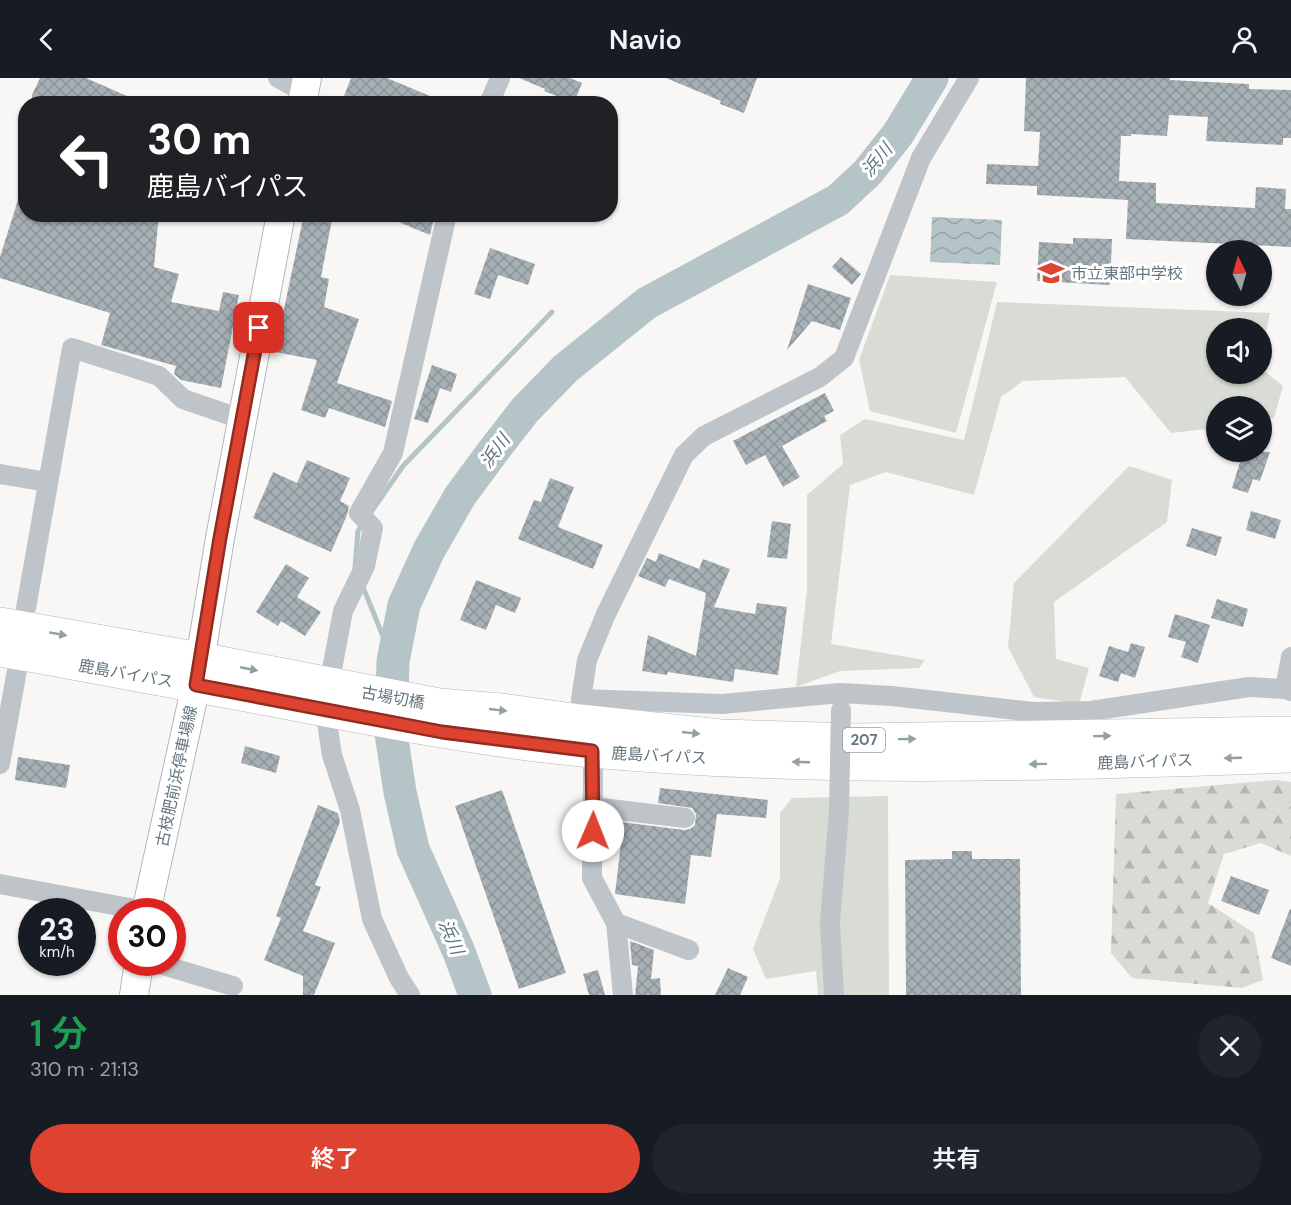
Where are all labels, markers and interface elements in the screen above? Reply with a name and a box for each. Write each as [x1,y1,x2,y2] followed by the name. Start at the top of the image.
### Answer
[609,22,682,57] text: Navio
[30,23,63,56] icon: back
[1228,23,1261,56] icon: person
[147,112,251,167] text: 30 m
[48,120,126,198] icon: left
[856,137,899,182] water label: 浜川
[147,169,308,204] text: 鹿島バイパス
[1206,240,1272,306] north arrow
[1206,240,1272,462] map controls
[1036,258,1066,288] school or university icon: 市立東部中学校
[1071,263,1183,284] place label: 市立東部中学校
[233,302,284,353] pin
[242,311,275,344] icon: arrive
[1206,318,1272,384] button: sound
[1206,396,1272,462] button: layers
[475,428,517,473] water label: 浜川
[48,630,67,639] one-way arrow
[77,655,175,692] street label: 鹿島バイパス
[240,665,259,674] one-way arrow
[360,682,426,713] street label: 古場切橋
[151,703,202,849] street label: 古枝肥前浜停車場線
[488,705,507,715] one-way arrow
[682,728,701,738] one-way arrow
[843,728,885,752] road number: 207
[1093,731,1112,740] one-way arrow
[898,734,917,744] one-way arrow
[611,743,707,768] street label: 鹿島バイパス
[1097,749,1193,774] street label: 鹿島バイパス
[1223,753,1242,763] one-way arrow
[791,757,810,767] one-way arrow
[1028,759,1047,769] one-way arrow
[561,799,625,863] position arrow
[108,898,186,976] speed limit sign: 30
[39,910,75,949] text: 23
[433,916,470,960] water label: 浜川
[39,942,75,962] text: km/h
[30,1010,87,1057] text: 1 分
[1198,1015,1261,1078] button: close
[30,1056,139,1082] text: 310 m · 21:13
[30,1124,640,1193] button: 終了
[652,1124,1261,1193] button: 共有

